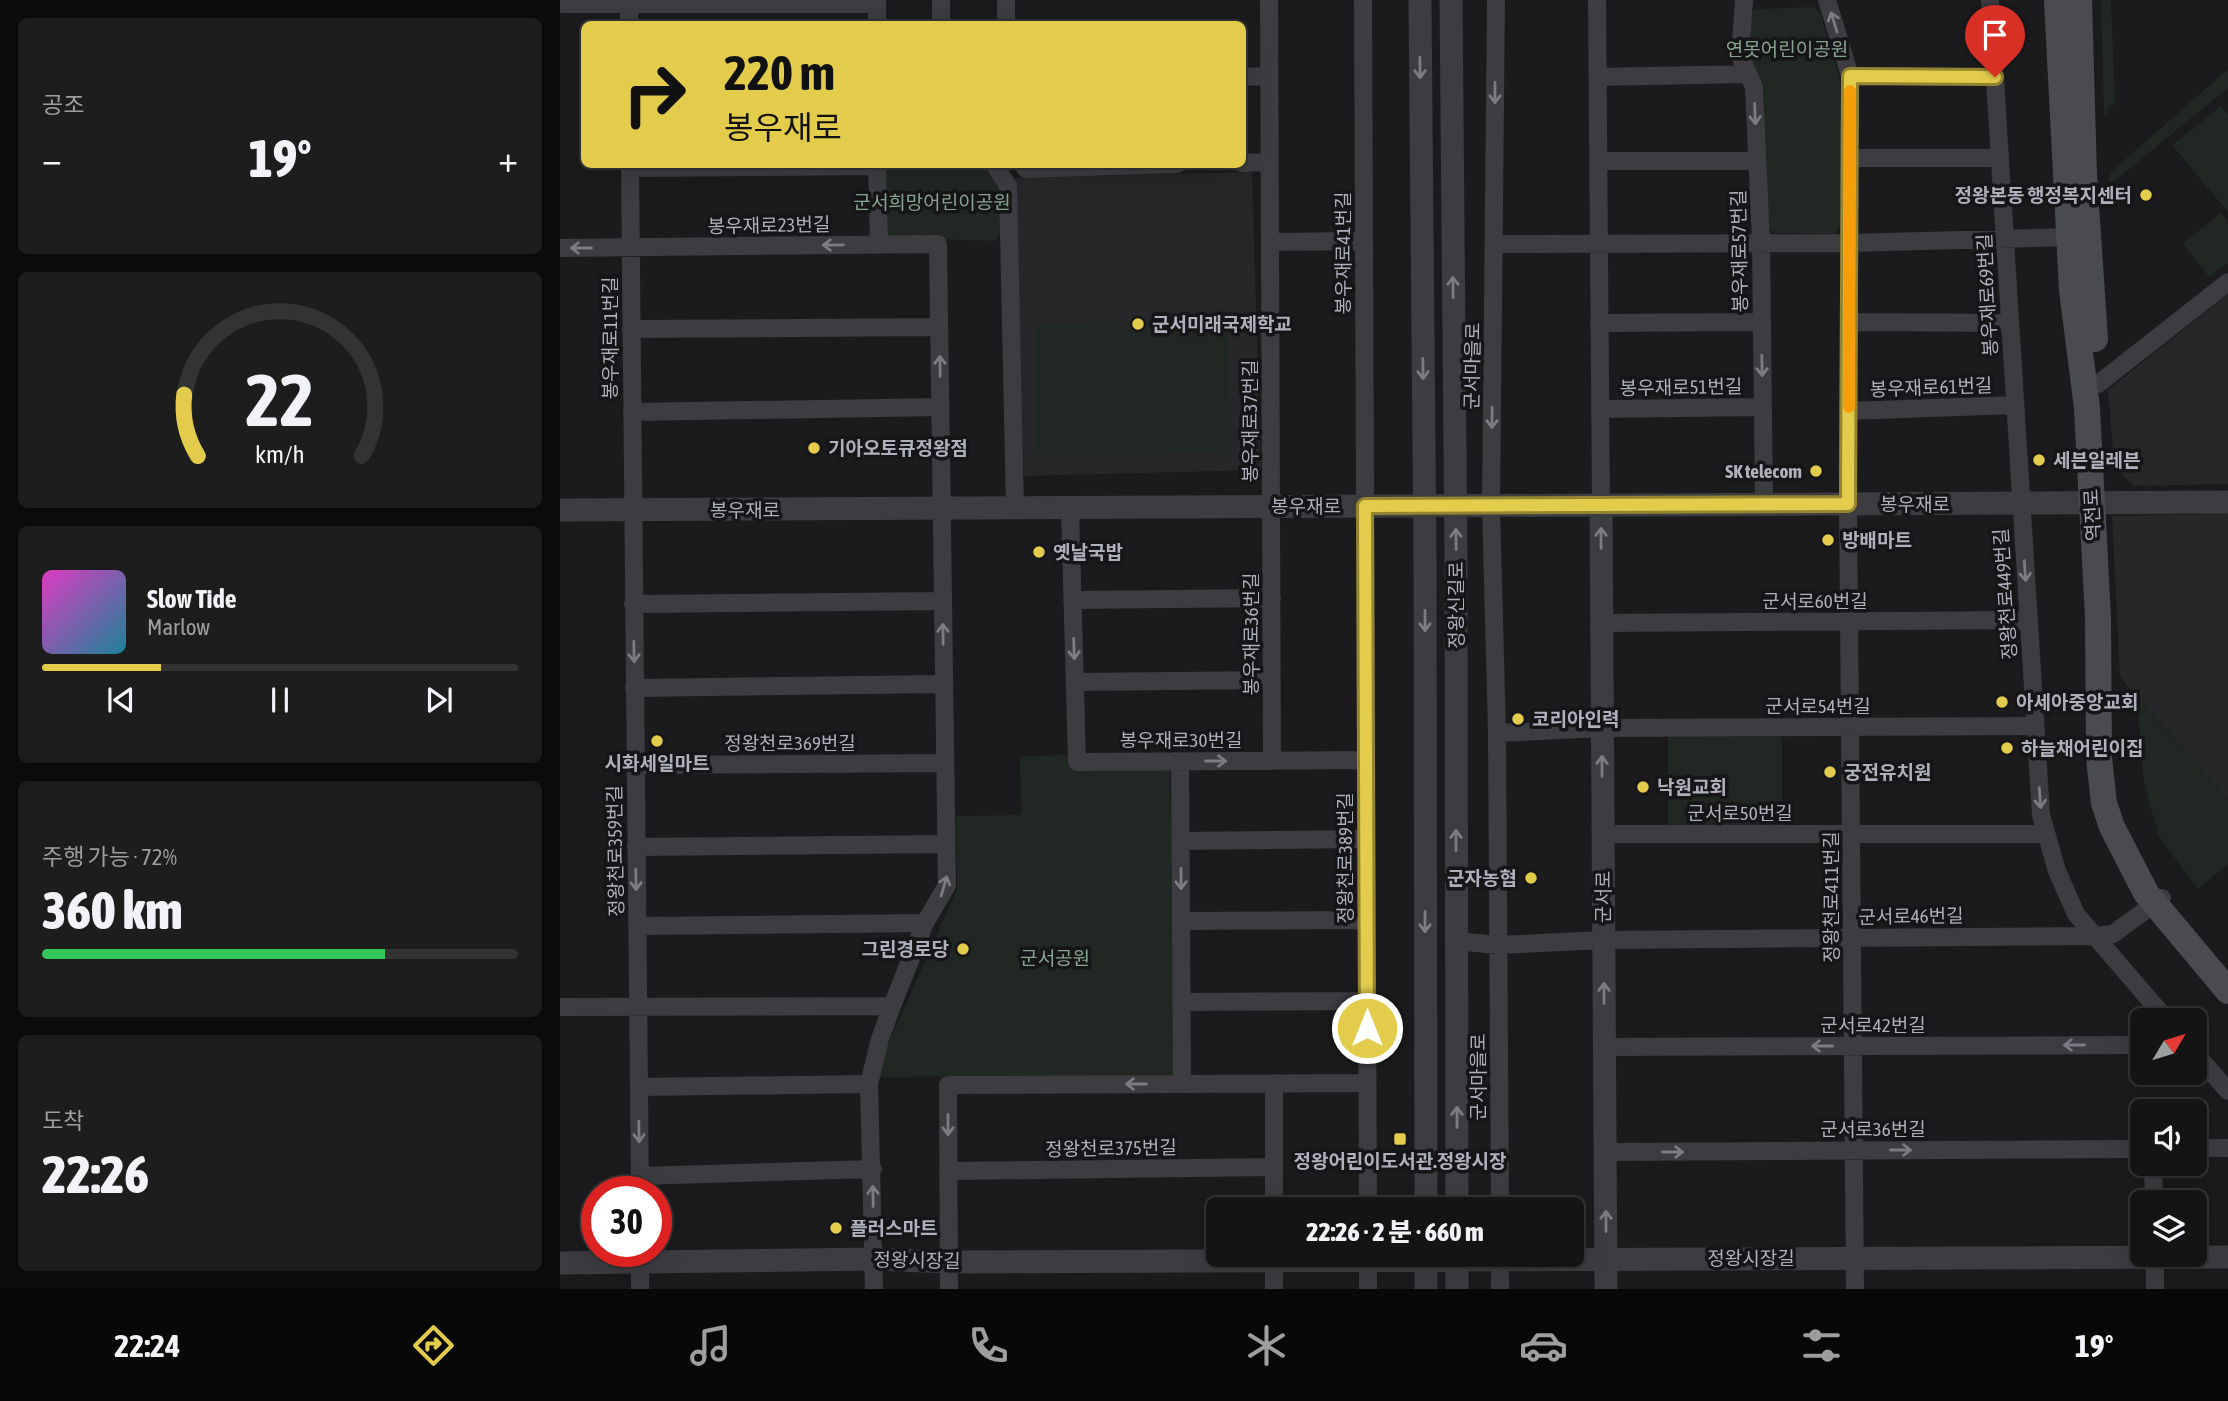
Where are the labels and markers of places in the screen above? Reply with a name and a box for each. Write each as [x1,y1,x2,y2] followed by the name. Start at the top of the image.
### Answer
[1965,5,2025,77] pin
[1955,184,2132,206] place label: 정왕본동 행정복지센터
[2138,187,2154,203] marker: 정왕본동 행정복지센터
[1152,313,1292,335] place label: 군서미래국제학교
[1130,316,1146,332] marker: 군서미래국제학교
[828,437,968,459] place label: 기아오토큐정왕점
[806,440,822,456] marker: 기아오토큐정왕점
[2053,449,2140,471] place label: 세븐일레븐
[2031,452,2047,468] marker: 세븐일레븐
[1725,460,1802,482] place label: SK telecom
[1808,463,1824,479] marker: SK telecom
[1842,529,1912,551] place label: 방배마트
[1820,532,1836,548] marker: 방배마트
[1053,541,1123,563] place label: 옛날국밥
[1031,544,1047,560] marker: 옛날국밥
[2016,691,2138,713] place label: 아세아중앙교회
[1994,694,2010,710] marker: 아세아중앙교회
[1532,708,1619,730] place label: 코리아인력
[1510,711,1526,727] marker: 코리아인력
[649,733,665,749] marker: 시화세일마트
[2021,737,2143,759] place label: 하늘채어린이집
[1999,740,2015,756] marker: 하늘채어린이집
[605,752,709,774] place label: 시화세일마트
[1844,761,1931,783] place label: 궁전유치원
[1822,764,1838,780] marker: 궁전유치원
[1657,776,1727,798] place label: 낙원교회
[1635,779,1651,795] marker: 낙원교회
[1447,867,1517,889] place label: 군자농협
[1523,870,1539,886] marker: 군자농협
[862,938,950,960] place label: 그린경로당
[955,941,971,957] marker: 그린경로당
[1392,1131,1408,1147] marker: 정왕어린이도서관.정왕시장
[1293,1150,1507,1172] place label: 정왕어린이도서관.정왕시장
[850,1217,937,1239] place label: 플러스마트
[828,1220,844,1236] marker: 플러스마트

